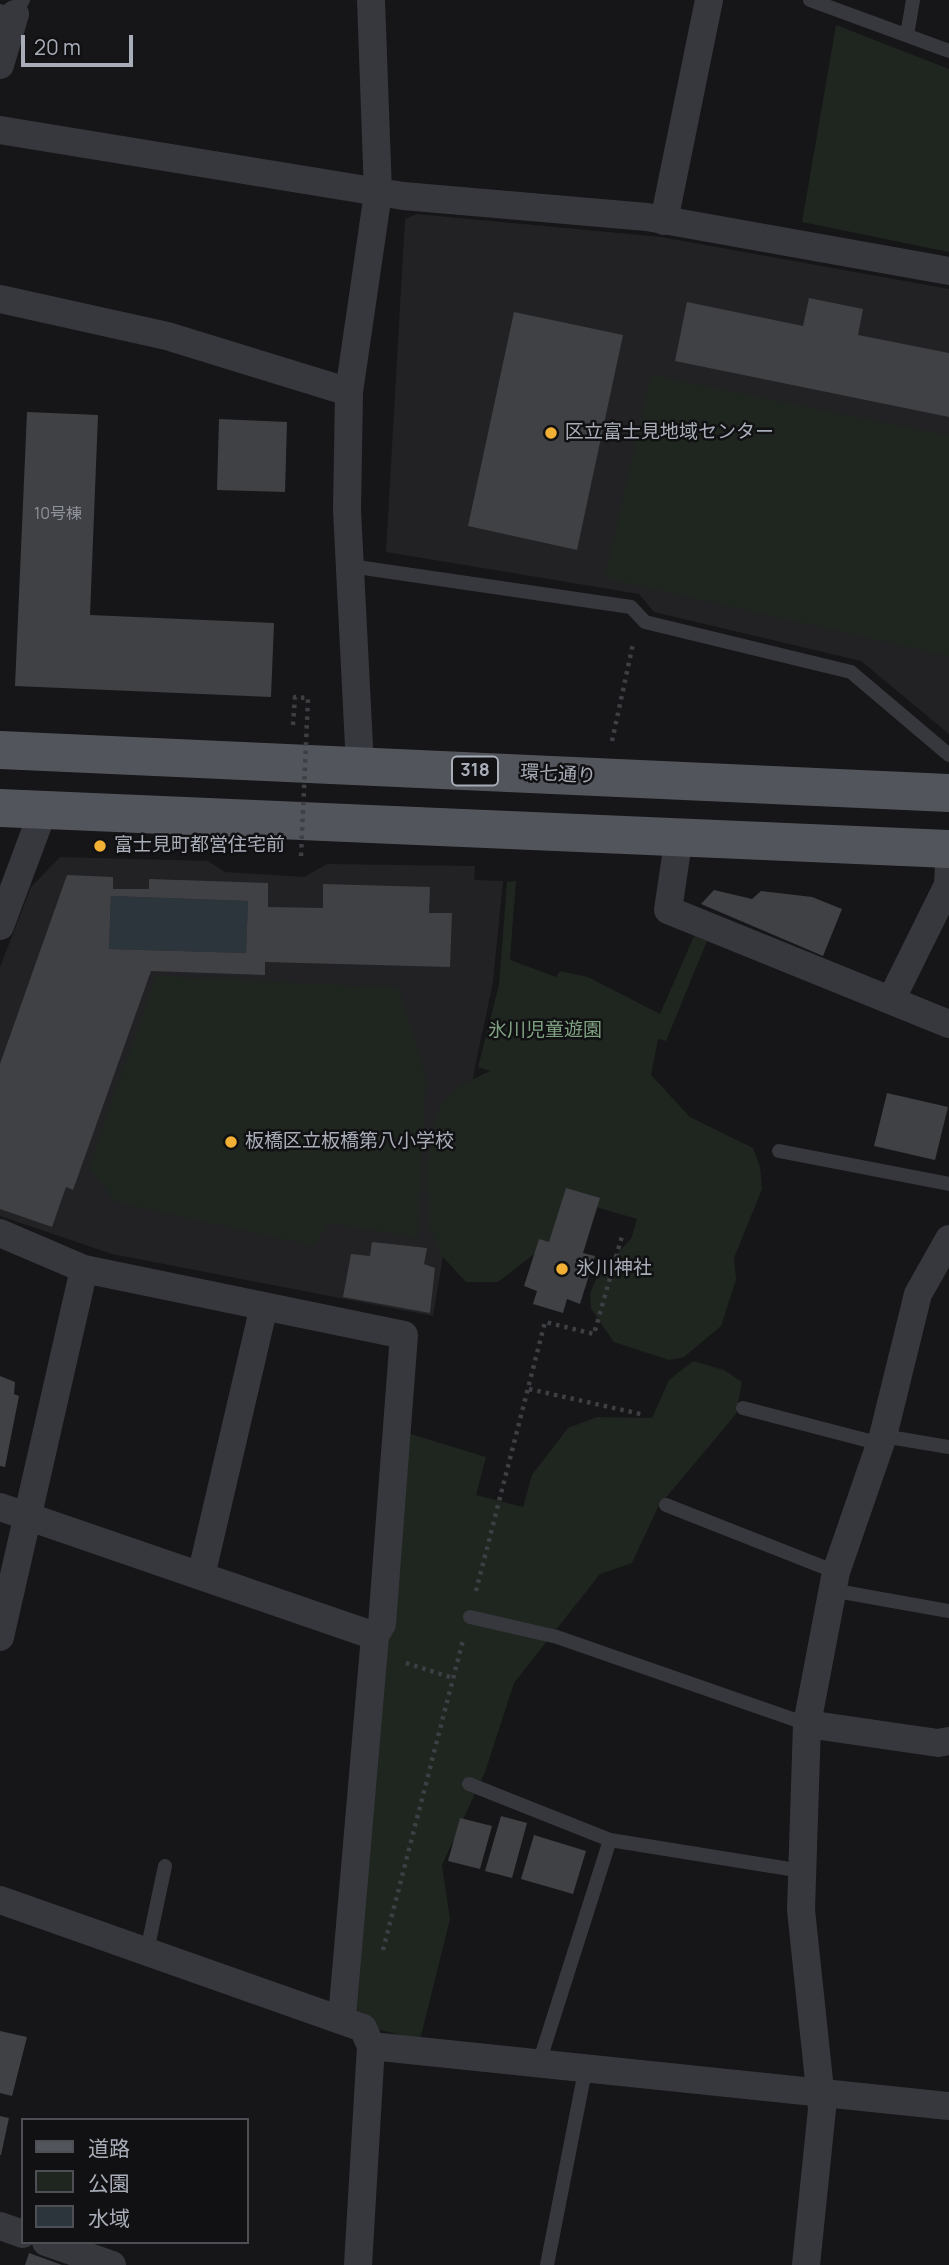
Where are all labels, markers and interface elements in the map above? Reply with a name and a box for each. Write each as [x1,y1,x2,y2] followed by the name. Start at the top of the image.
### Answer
[24,21,136,65] scale bar
[34,33,81,61] text: 20 m
[565,422,774,444] place label: 区立富士見地域センター
[543,425,559,441] marker: 区立富士見地域センター
[34,505,82,525] house number: 10号棟
[452,756,498,786] road number: 318
[519,762,597,788] street label: 環七通り
[114,835,285,857] place label: 富士見町都営住宅前
[92,838,108,854] marker: 富士見町都営住宅前
[488,1020,602,1042] park label: 氷川児童遊園
[245,1131,454,1153] place label: 板橋区立板橋第八小学校
[223,1134,239,1150] marker: 板橋区立板橋第八小学校
[576,1258,652,1280] place label: 氷川神社
[554,1261,570,1277] marker: 氷川神社
[21,2118,248,2244] legend
[88,2134,130,2162] text: 道路
[88,2169,130,2197] text: 公園
[88,2204,130,2232] text: 水域

